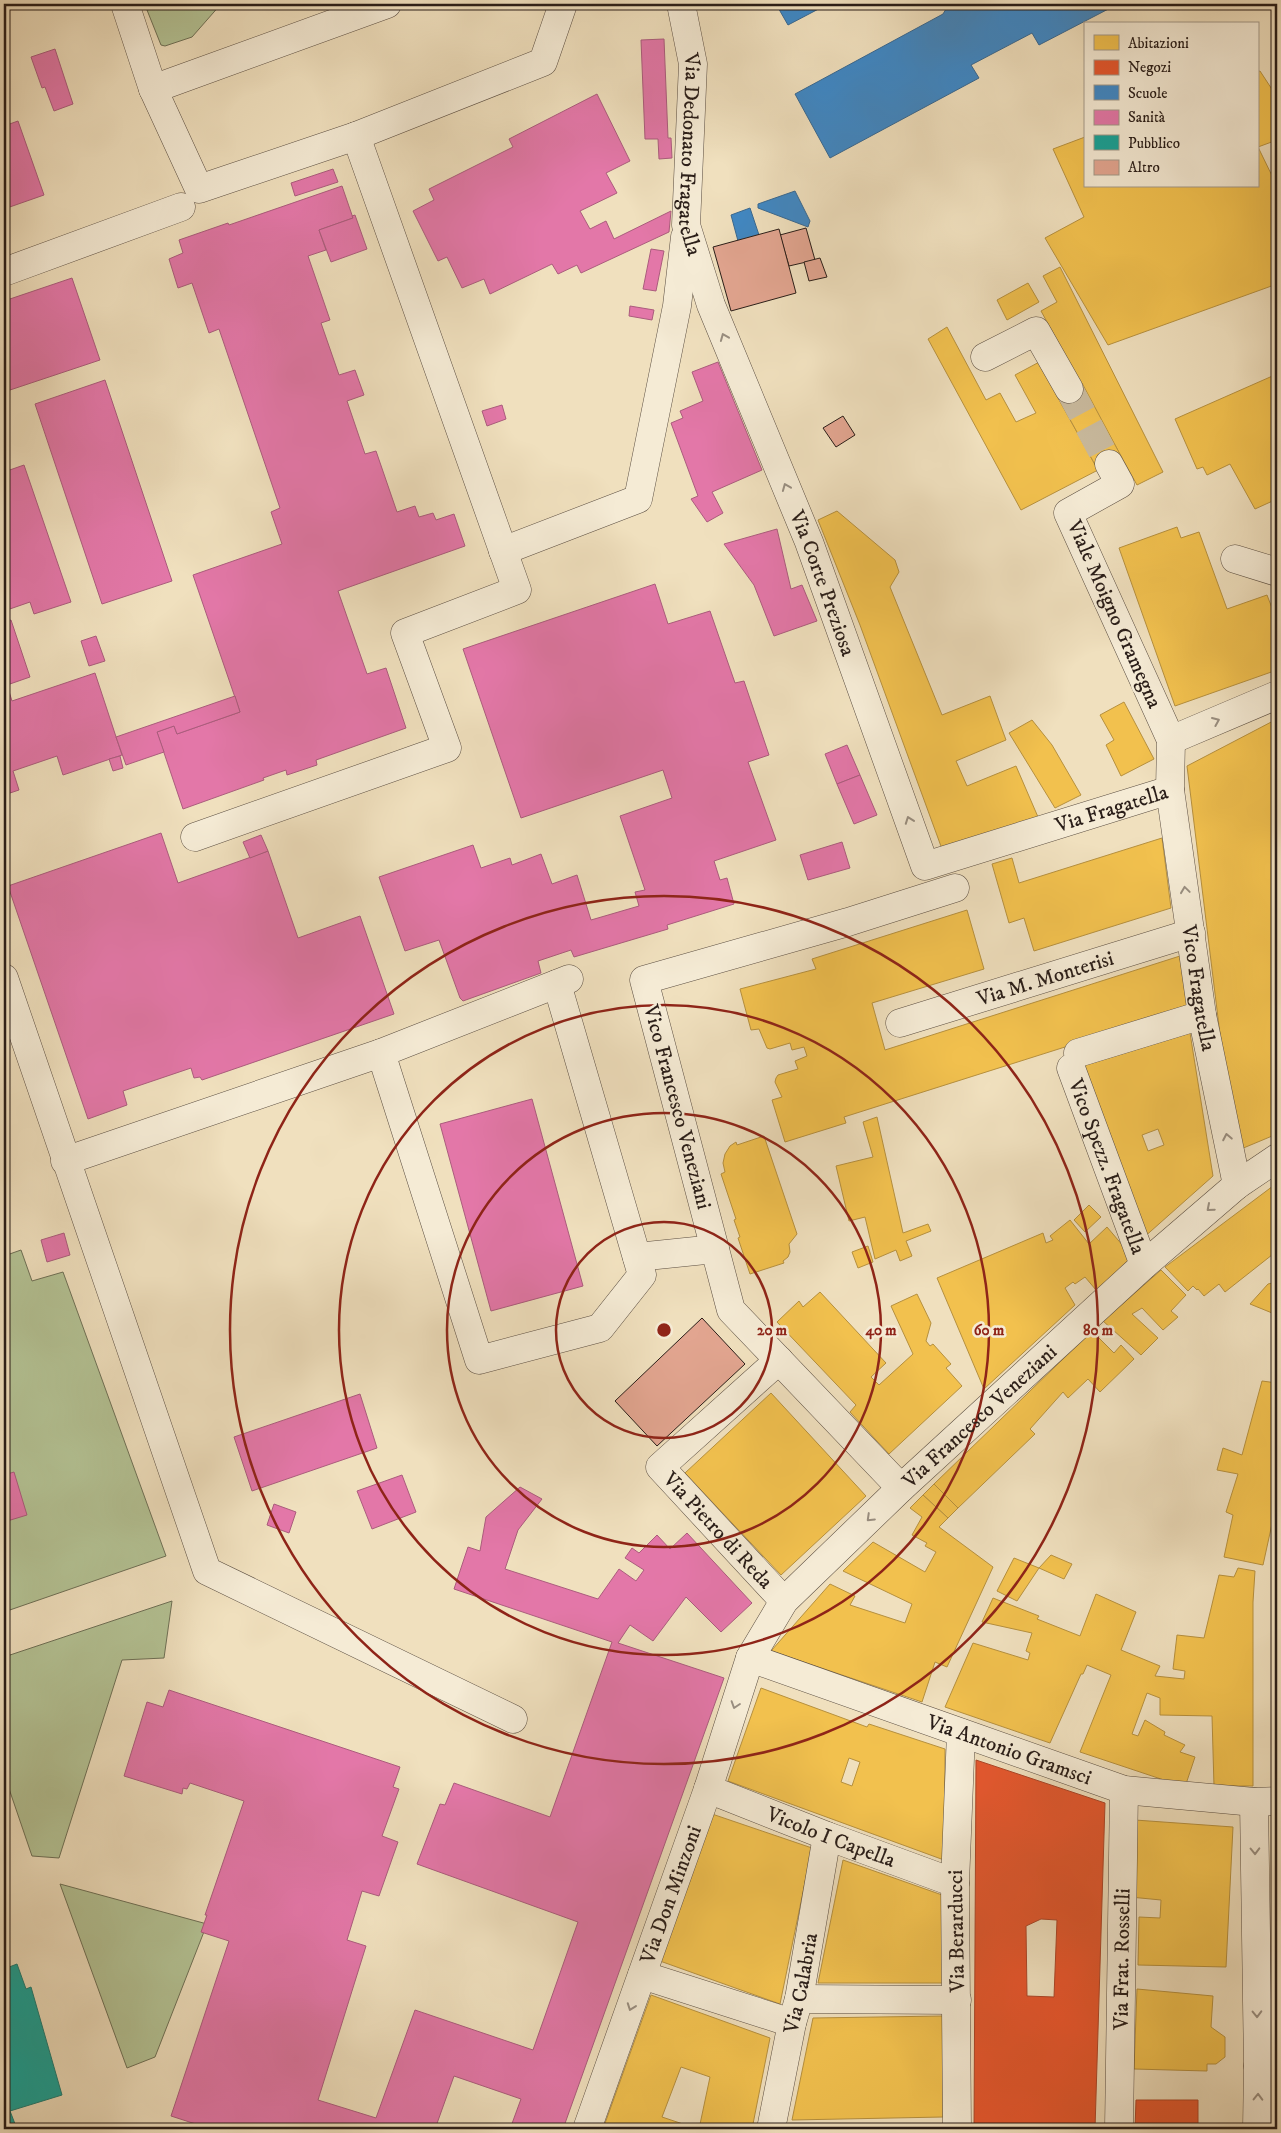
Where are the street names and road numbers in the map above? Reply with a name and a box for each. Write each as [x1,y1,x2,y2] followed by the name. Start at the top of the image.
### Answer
[672,50,707,259] street label: Via Dedonato Fragatella
[783,506,861,660] street label: Via Corte Preziosa
[1060,515,1167,713] street label: Viale Moigno Gramegna
[1051,779,1171,839] street label: Via Fragatella
[1175,922,1221,1053] street label: Vico Fragatella
[973,946,1117,1013] street label: Via M. Monterisi
[637,1001,717,1212] street label: Vico Francesco Veneziani
[1062,1075,1151,1258] street label: Vico Spezz. Fragatella
[897,1339,1063,1495] street label: Via Francesco Veneziani
[656,1466,778,1595] street label: Via Pietro di Reda
[922,1709,1095,1792] street label: Via Antonio Gramsci
[762,1801,899,1874] street label: Vicolo I Capella
[635,1822,708,1968] street label: Via Don Minzoni
[943,1869,971,1993] street label: Via Berarducci
[1108,1888,1137,2031] street label: Via Frat. Rosselli
[778,1931,824,2037] street label: Via Calabria

